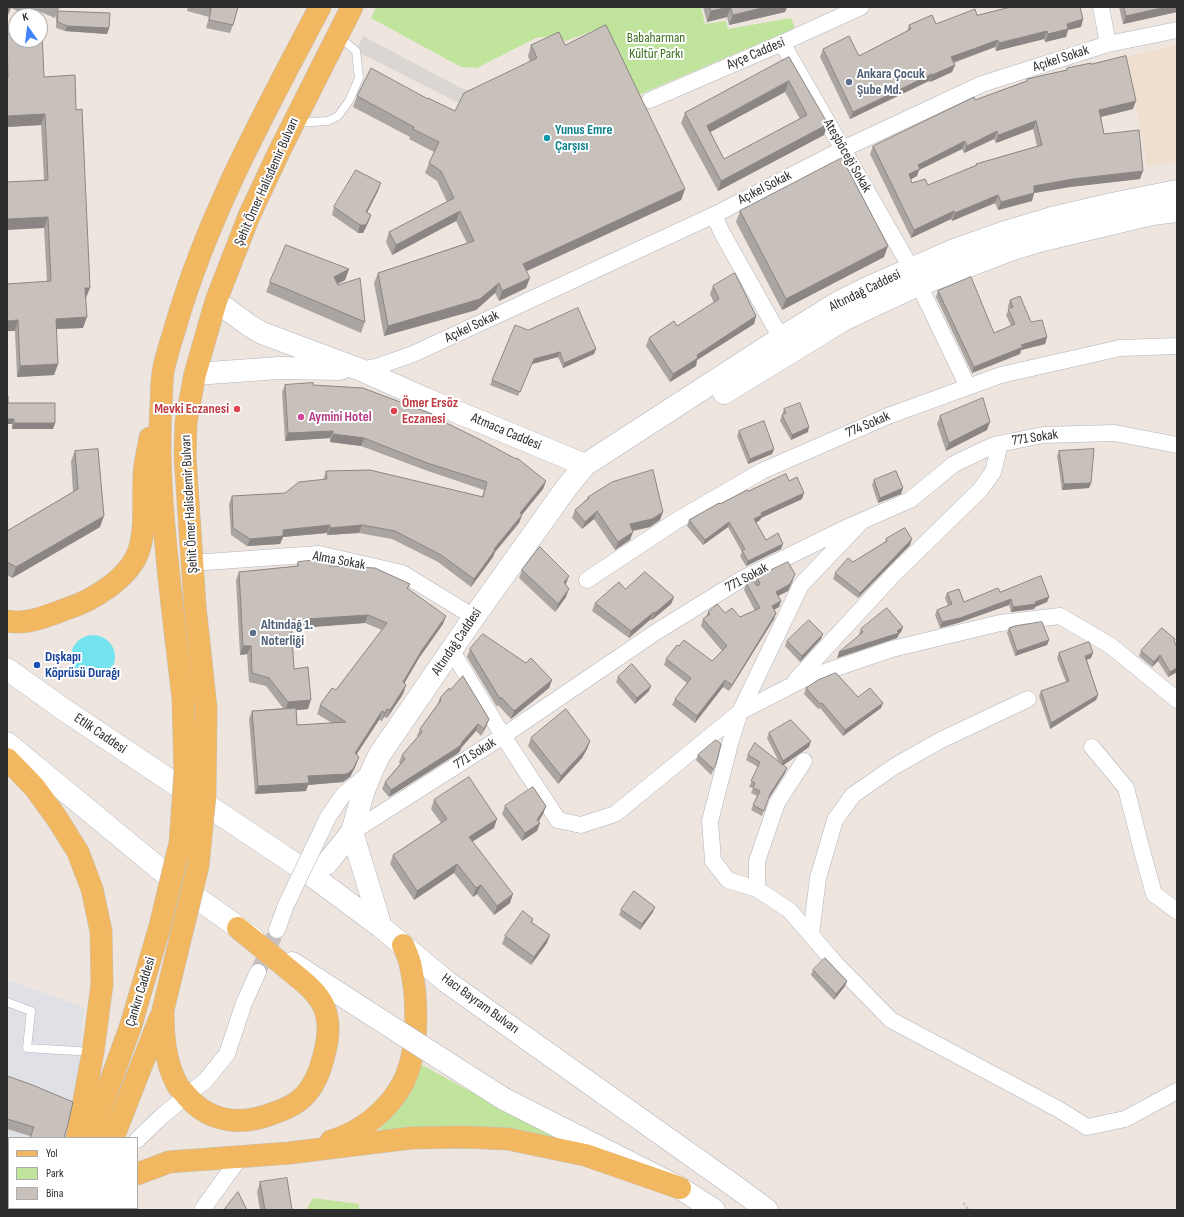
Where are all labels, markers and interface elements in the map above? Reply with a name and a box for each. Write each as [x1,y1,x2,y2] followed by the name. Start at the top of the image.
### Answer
[8,8,48,48] north arrow
[21,10,29,24] text: K
[627,30,685,62] park label: Babaharman Kültür Parkı
[724,34,788,74] street label: Ayçe Caddesi
[1031,42,1091,76] street label: Açıkel Sokak
[857,66,925,98] place label: Ankara Çocuk Şube Md.
[844,77,854,87] marker: Ankara Çocuk Şube Md.
[231,115,303,249] street label: Şehit Ömer Halisdemir Bulvarı
[819,116,875,196] street label: Ateşböceği Sokak
[555,122,612,154] place label: Yunus Emre Çarşısı
[542,133,552,143] marker: Yunus Emre Çarşısı
[735,167,795,209] street label: Açıkel Sokak
[826,266,904,316] street label: Altındağ Caddesi
[442,307,502,347] street label: Açıkel Sokak
[402,395,458,428] place label: Ömer Ersöz Eczanesi
[154,401,229,417] place label: Mevki Eczanesi
[232,404,242,414] marker: Mevki Eczanesi
[389,406,399,416] marker: Ömer Ersöz Eczanesi
[843,408,893,442] street label: 774 Sokak
[309,409,372,425] place label: Aymini Hotel
[468,410,544,454] street label: Atmaca Caddesi
[296,412,306,422] marker: Aymini Hotel
[1011,426,1059,450] street label: 771 Sokak
[178,434,202,574] street label: Şehit Ömer Halisdemir Bulvarı
[311,548,367,574] street label: Alma Sokak
[723,560,771,596] street label: 771 Sokak
[428,605,486,679] street label: Altındağ Caddesi
[261,617,313,650] place label: Altındağ 1. Noterliği
[248,628,258,638] marker: Altındağ 1. Noterliği
[45,649,120,682] place label: Dışkapı Köprüsü Durağı
[32,660,42,670] marker: Dışkapı Köprüsü Durağı
[70,710,130,758] street label: Etlik Caddesi
[451,735,499,773] street label: 771 Sokak
[122,955,160,1029] street label: Çankırı Caddesi
[438,970,522,1038] street label: Hacı Bayram Bulvarı
[8,1137,138,1209] legend
[46,1146,58,1161] text: Yol
[46,1166,64,1181] text: Park
[46,1186,63,1201] text: Bina

